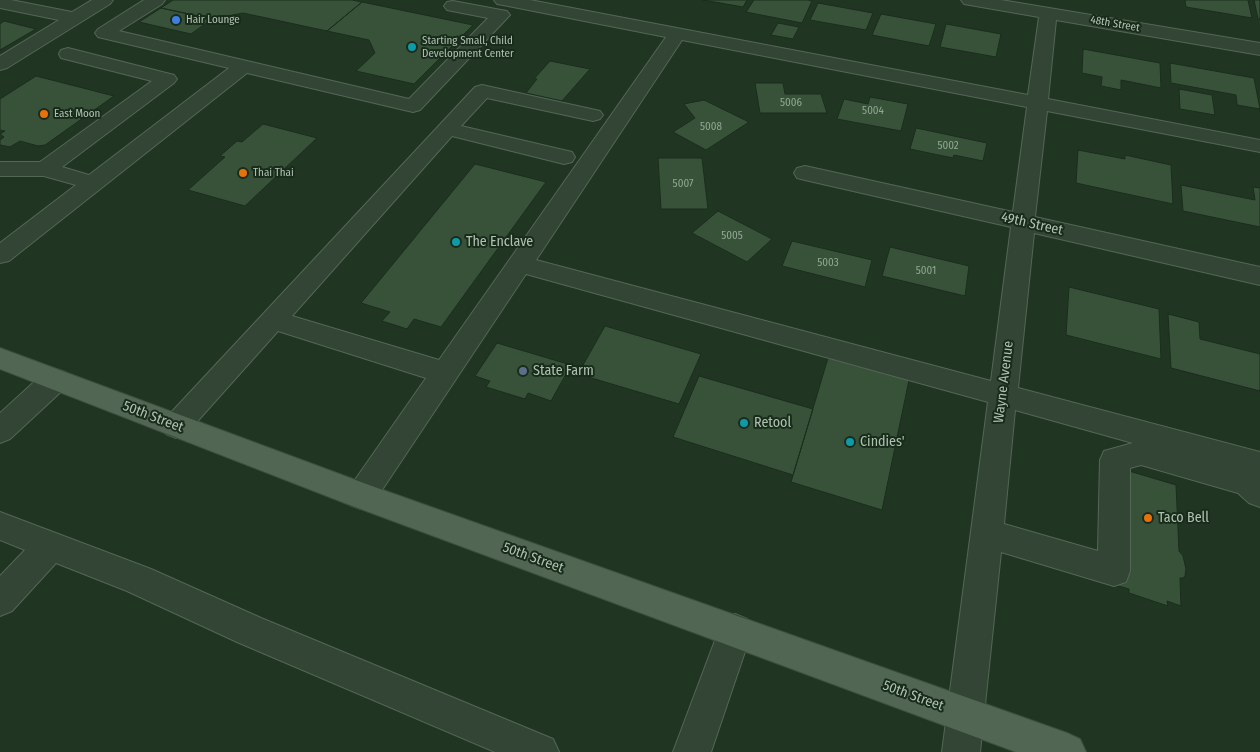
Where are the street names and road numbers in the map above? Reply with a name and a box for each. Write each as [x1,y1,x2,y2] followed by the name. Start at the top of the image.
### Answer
[1089,13,1141,35] street label: 48th Street
[999,209,1065,239] street label: 49th Street
[991,340,1017,424] street label: Wayne Avenue
[120,398,186,436] street label: 50th Street
[500,539,566,577] street label: 50th Street
[880,677,946,715] street label: 50th Street

